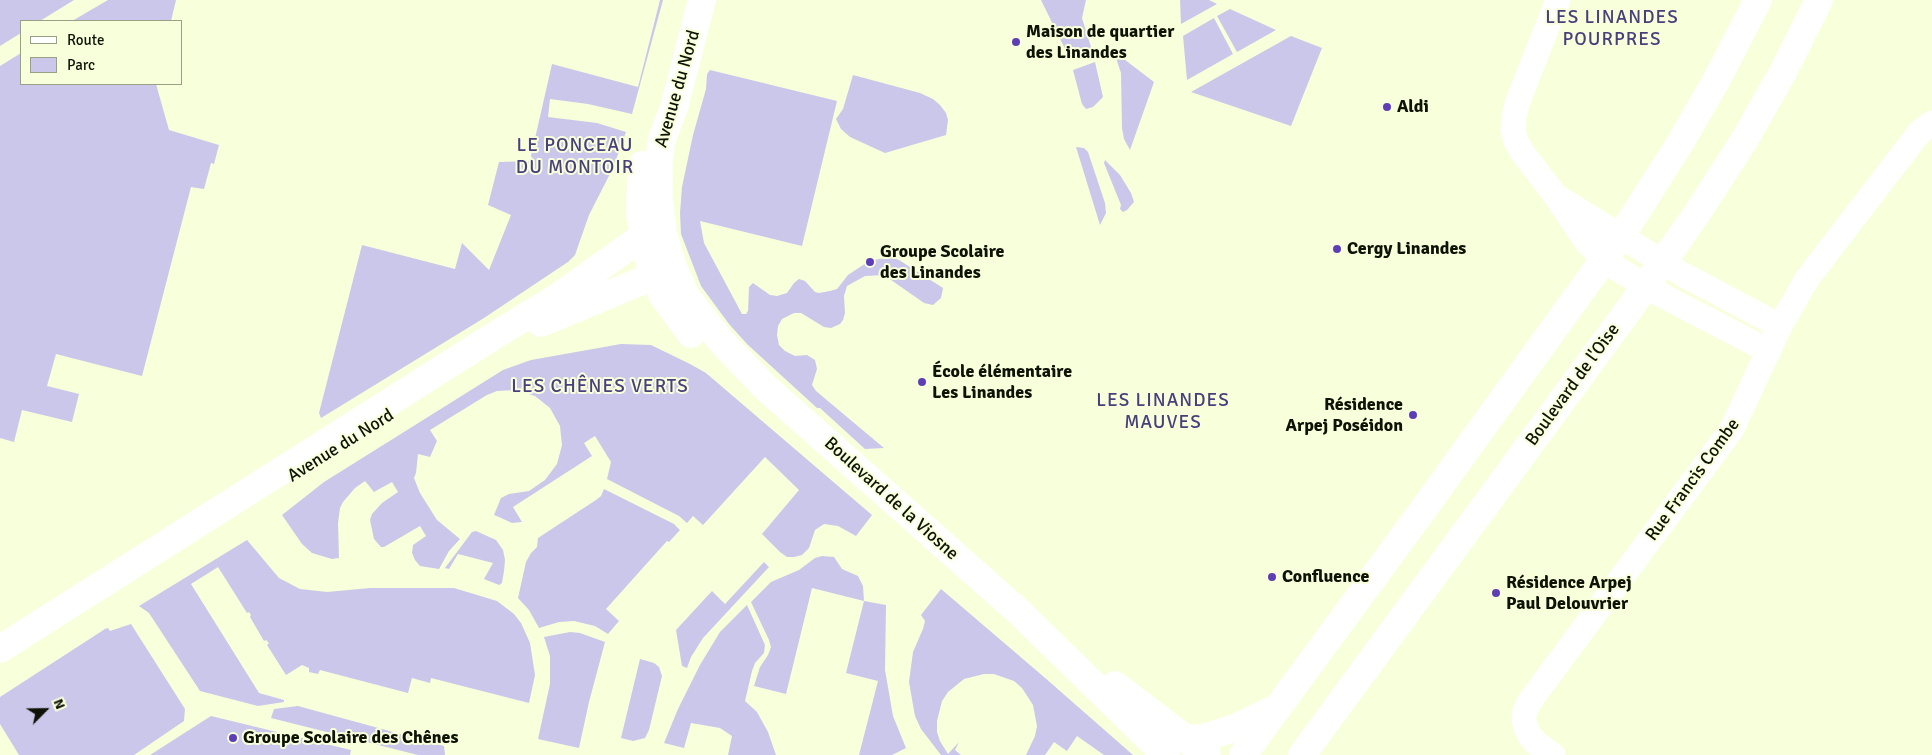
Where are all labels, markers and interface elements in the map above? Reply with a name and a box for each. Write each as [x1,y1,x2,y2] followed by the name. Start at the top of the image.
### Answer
[1544,7,1680,51] district label: LES LINANDES POURPRES
[20,20,182,85] legend
[1026,21,1174,64] place label: Maison de quartier des Linandes
[651,28,705,150] street label: Avenue du Nord
[67,31,104,49] text: Route
[1010,36,1022,48] marker: Maison de quartier des Linandes
[67,56,95,74] text: Parc
[1397,96,1429,118] place label: Aldi
[1381,101,1393,113] marker: Aldi
[515,135,635,179] district label: LE PONCEAU DU MONTOIR
[1347,238,1466,260] place label: Cergy Linandes
[880,241,1005,284] place label: Groupe Scolaire des Linandes
[1331,243,1343,255] marker: Cergy Linandes
[864,256,876,268] marker: Groupe Scolaire des Linandes
[1521,320,1625,450] street label: Boulevard de l'Oise
[932,361,1072,404] place label: École élémentaire Les Linandes
[509,376,691,398] district label: LES CHÊNES VERTS
[916,376,928,388] marker: École élémentaire Les Linandes
[1095,390,1231,434] district label: LES LINANDES MAUVES
[1286,394,1403,436] place label: Résidence Arpej Poséidon
[284,405,398,487] street label: Avenue du Nord
[1407,409,1419,421] marker: Résidence Arpej Poséidon
[1641,415,1745,545] street label: Rue Francis Combe
[819,433,963,565] street label: Boulevard de la Viosne
[1282,566,1369,588] place label: Confluence
[1266,571,1278,583] marker: Confluence
[1506,572,1632,614] place label: Résidence Arpej Paul Delouvrier
[1490,587,1502,599] marker: Résidence Arpej Paul Delouvrier
[20,685,70,735] north arrow
[50,696,69,712] text: N
[243,727,458,749] place label: Groupe Scolaire des Chênes
[227,732,239,744] marker: Groupe Scolaire des Chênes

